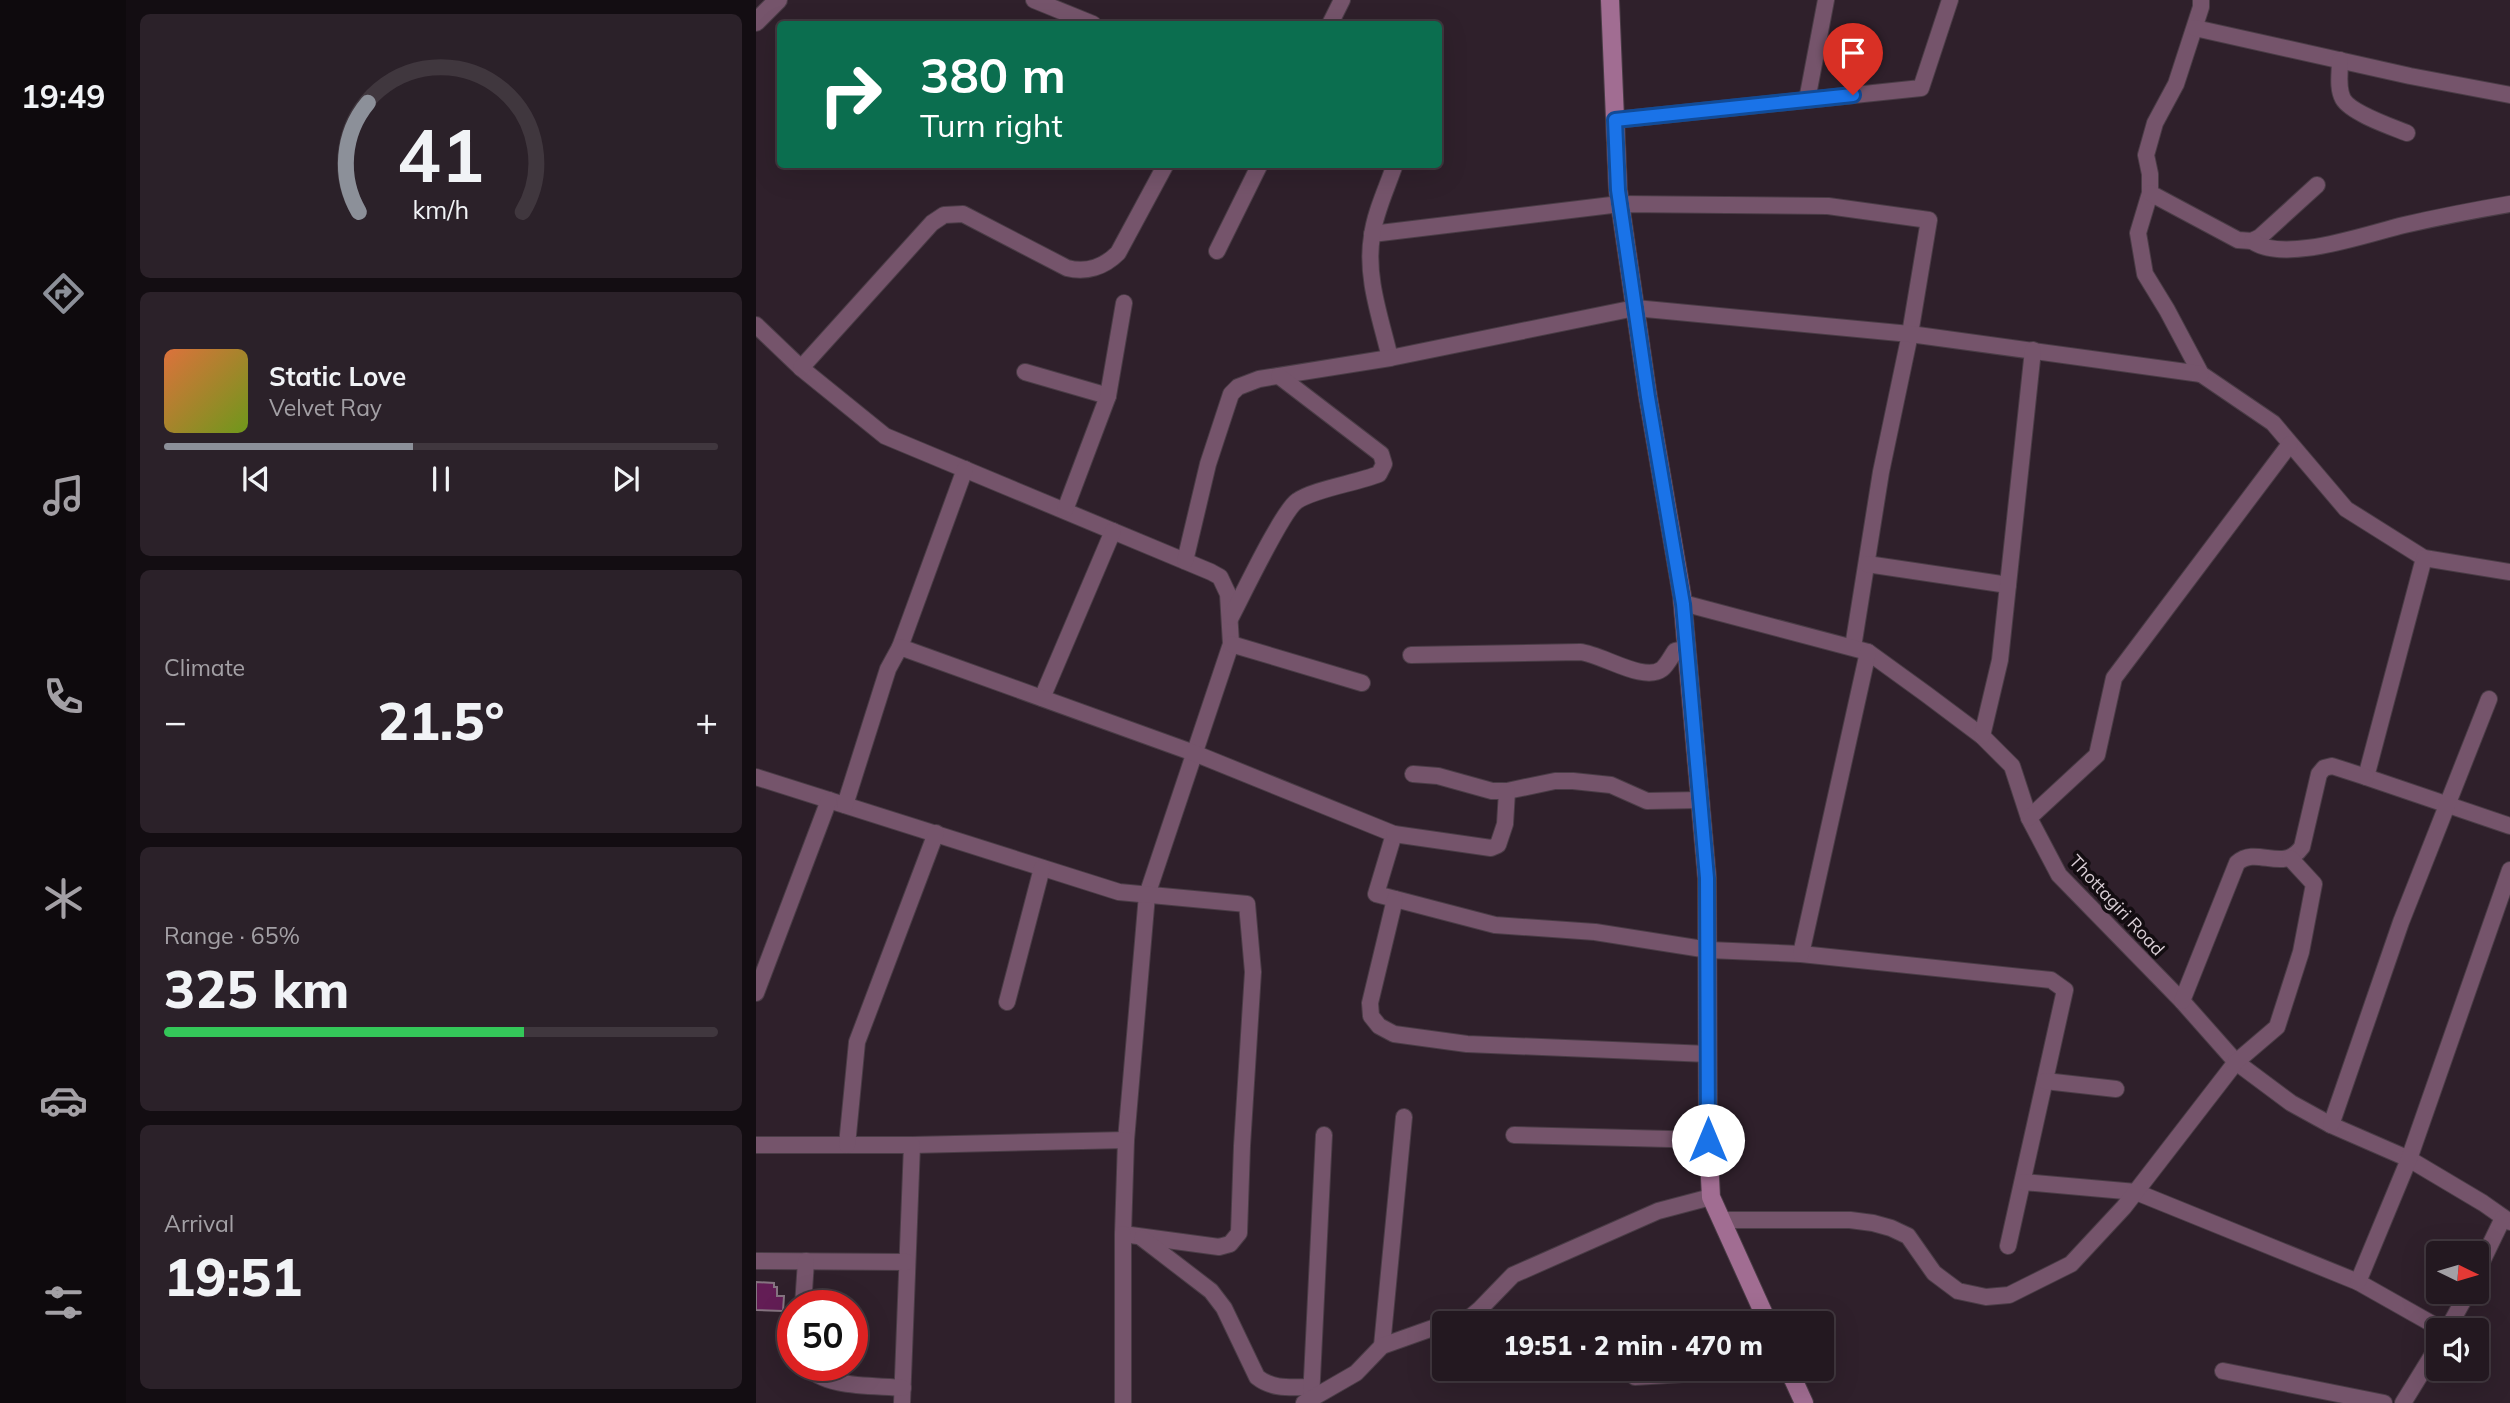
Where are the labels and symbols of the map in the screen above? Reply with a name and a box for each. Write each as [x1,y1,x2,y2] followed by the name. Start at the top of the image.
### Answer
[1823,23,1883,95] pin
[2064,850,2170,960] street label: Thottagiri Road
[1671,1103,1745,1177] position arrow
[2426,1241,2488,1304] north arrow
[777,1290,868,1381] speed limit sign: 50

